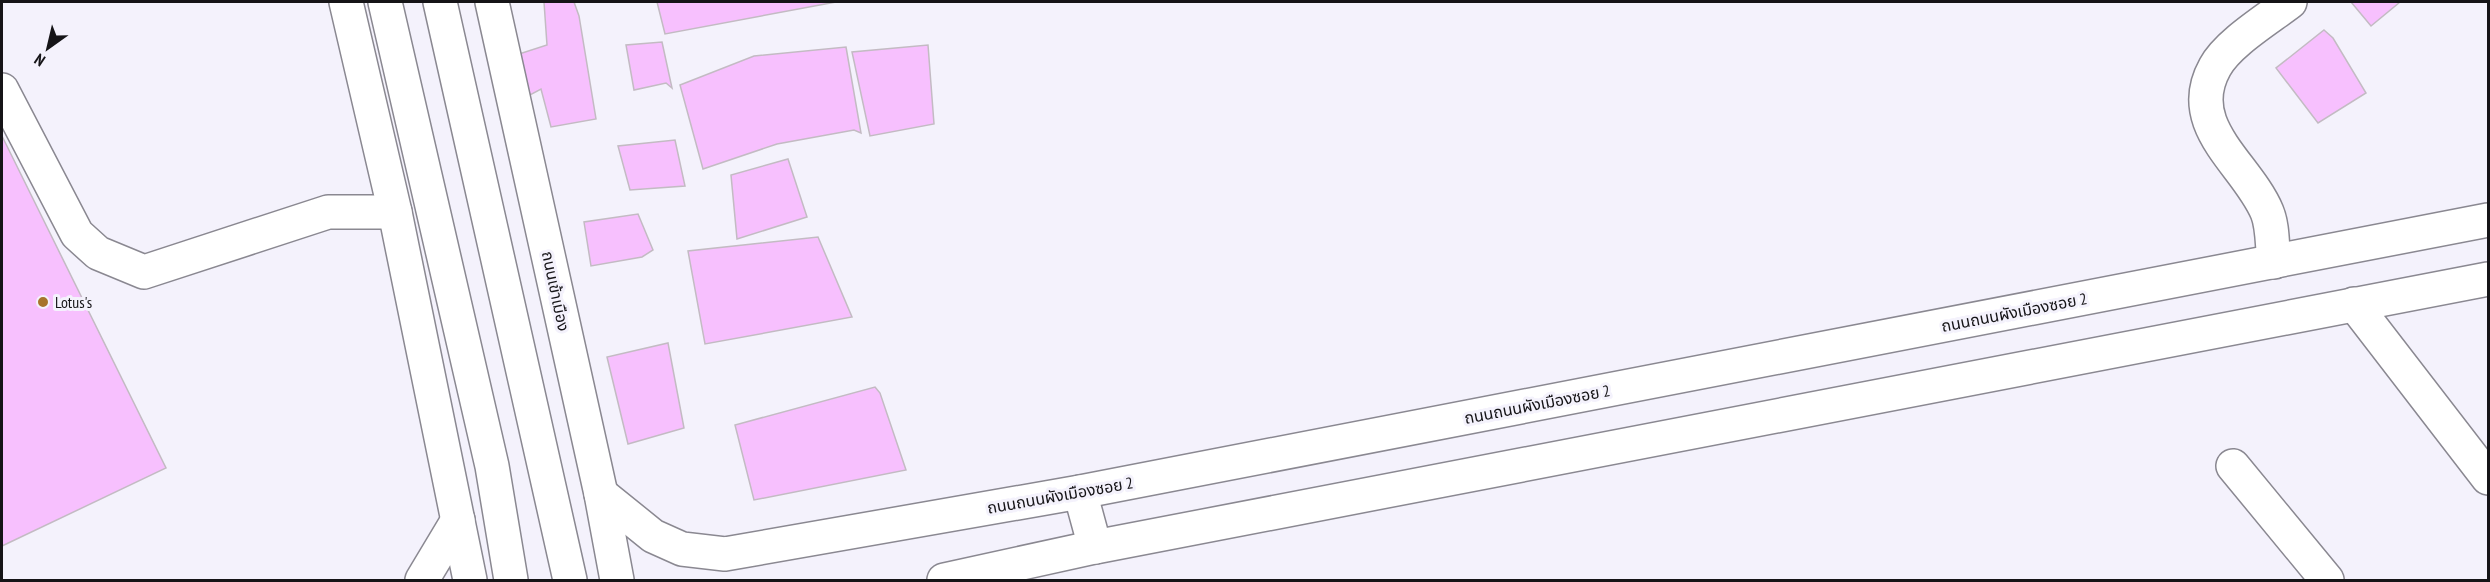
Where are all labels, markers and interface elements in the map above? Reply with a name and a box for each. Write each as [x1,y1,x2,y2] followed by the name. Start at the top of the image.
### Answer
[18,18,78,78] north arrow
[30,50,49,71] text: N
[538,249,574,333] street label: ถนนเข้าเมือง
[1939,288,2089,336] street label: ถนนถนนผังเมืองซอย 2
[55,292,92,312] place label: Lotus's
[36,295,50,309] marker: Lotus's
[1462,380,1612,428] street label: ถนนถนนผังเมืองซอย 2
[985,472,1135,518] street label: ถนนถนนผังเมืองซอย 2

